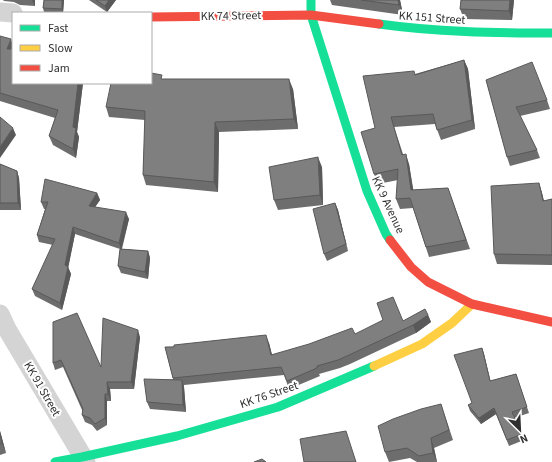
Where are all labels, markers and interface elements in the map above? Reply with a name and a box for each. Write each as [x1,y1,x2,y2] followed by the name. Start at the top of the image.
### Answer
[201,7,261,25] street label: KK 74 Street
[398,7,466,29] street label: KK 151 Street
[12,12,152,84] legend
[48,20,68,37] text: Fast
[48,40,73,57] text: Slow
[48,60,70,77] text: Jam
[367,173,409,237] street label: KK 9 Avenue
[19,358,65,420] street label: KK 91 Street
[238,377,300,413] street label: KK 76 Street
[500,410,540,450] north arrow
[517,430,530,447] text: N

